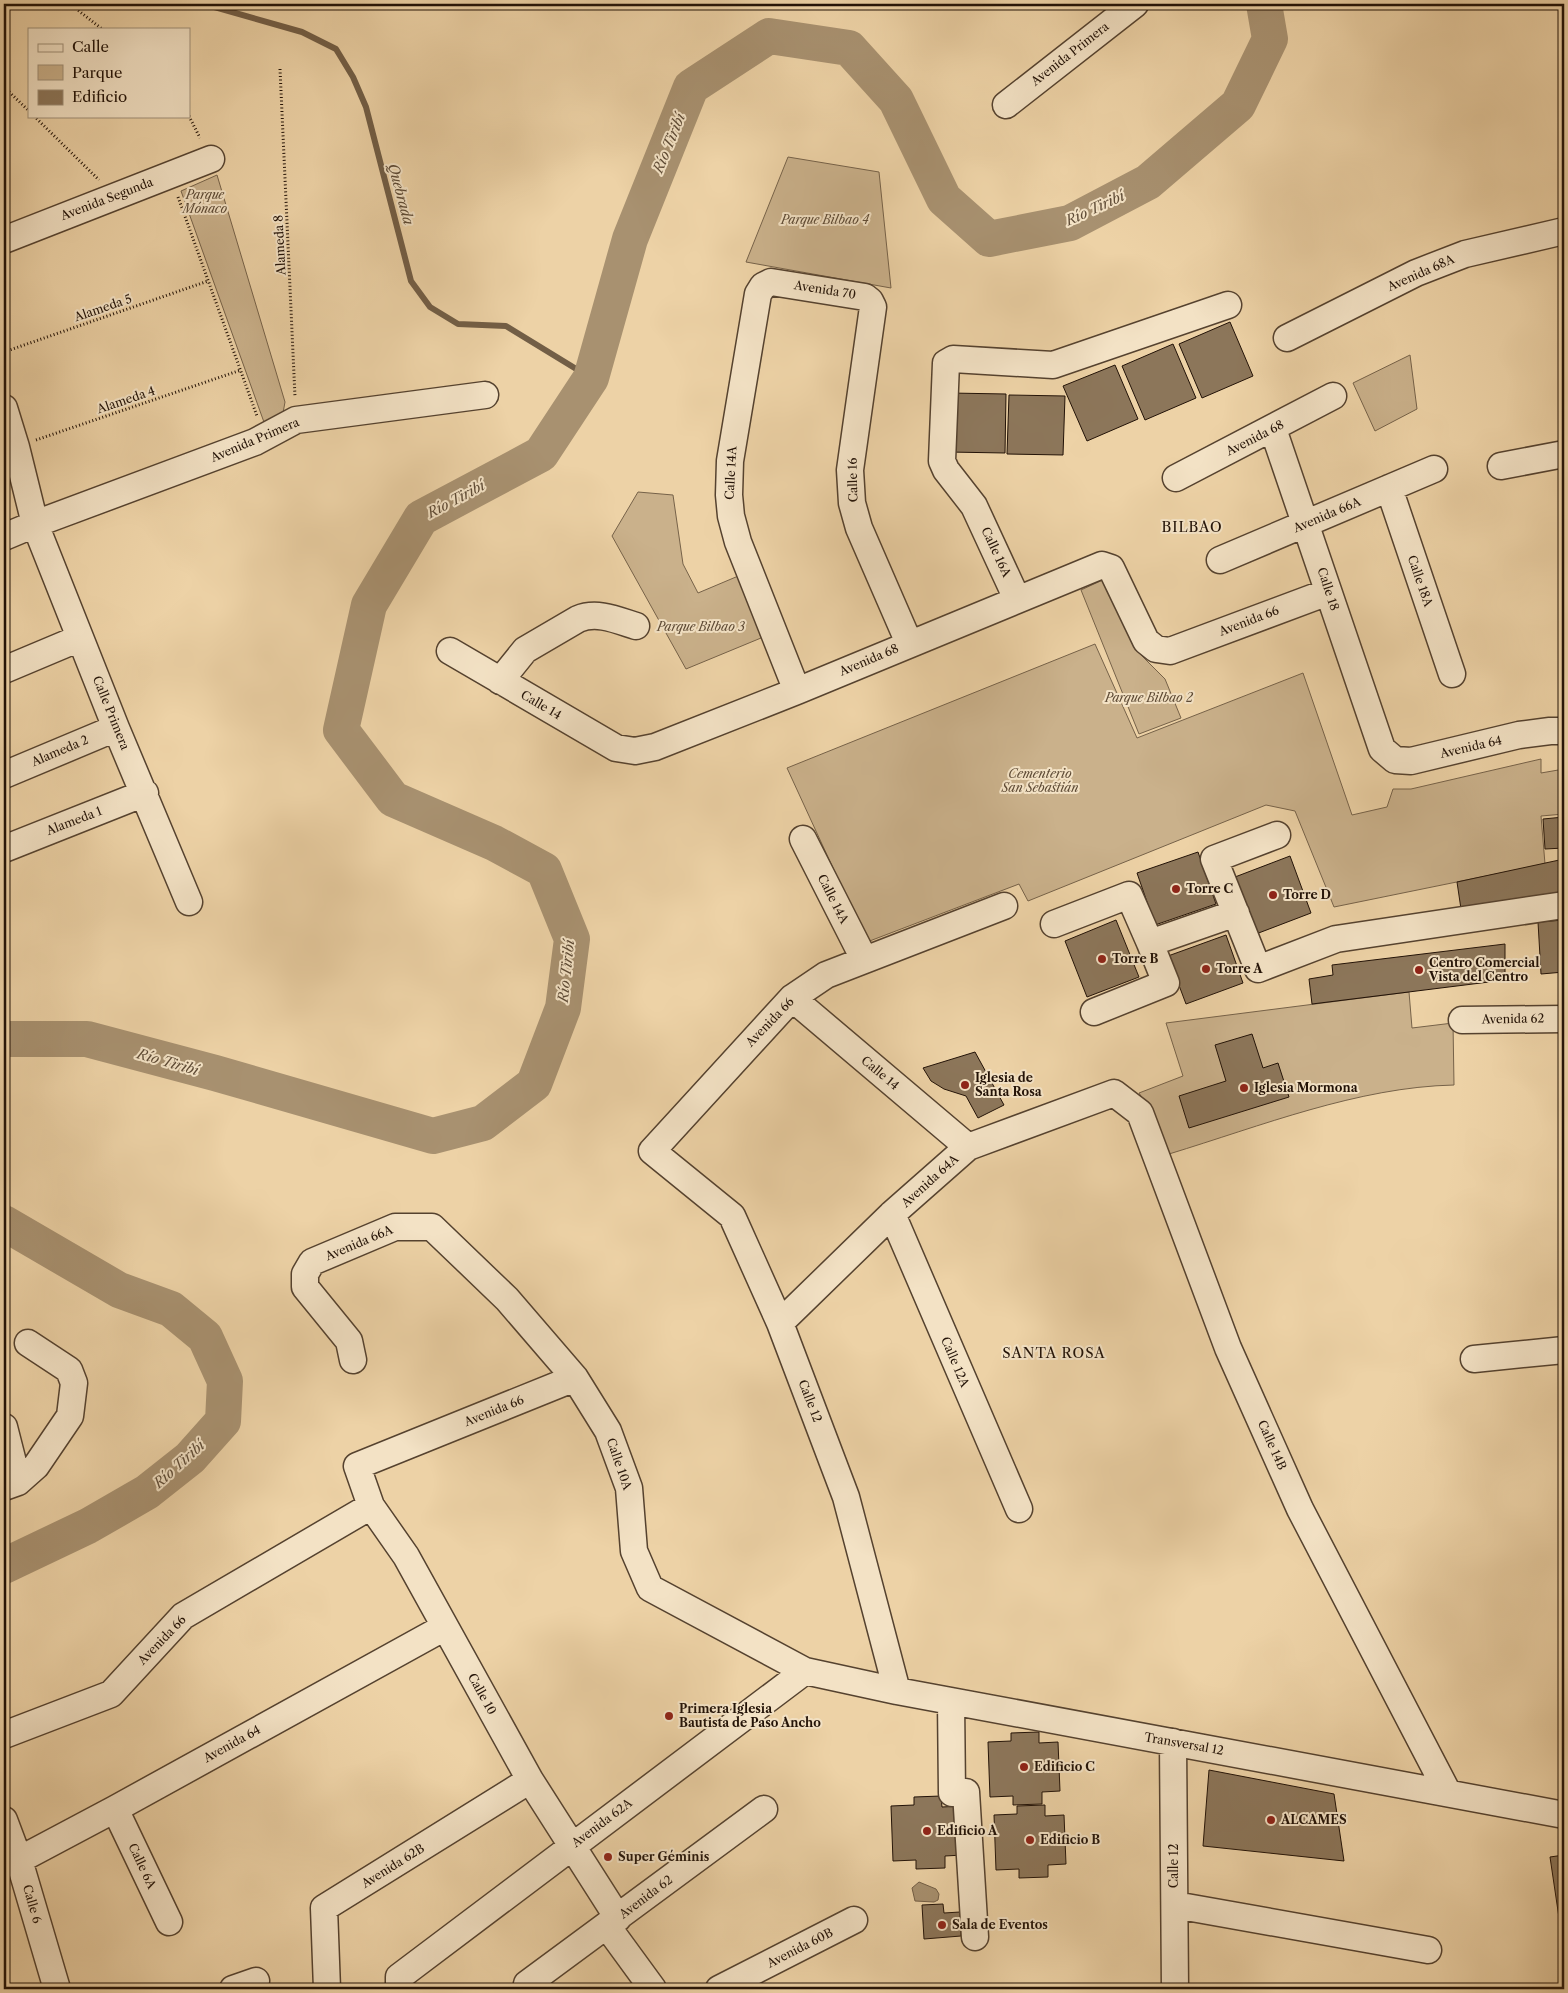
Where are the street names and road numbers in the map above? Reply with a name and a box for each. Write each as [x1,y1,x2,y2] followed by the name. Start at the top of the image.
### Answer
[1027,18,1112,89] street label: Avenida Primera
[58,174,156,223] street label: Avenida Segunda
[270,214,289,277] street label: Alameda 8
[1384,251,1458,294] street label: Avenida 68A
[792,277,857,302] street label: Avenida 70
[71,291,134,325] street label: Alameda 5
[94,383,157,417] street label: Alameda 4
[207,414,302,465] street label: Avenida Primera
[1222,417,1286,459] street label: Avenida 68
[722,445,739,500] street label: Calle 14A
[845,458,860,502] street label: Calle 16
[1290,493,1364,536] street label: Avenida 66A
[978,524,1015,580] street label: Calle 16A
[1405,553,1437,610] street label: Calle 18A
[1314,565,1343,612] street label: Calle 18
[1216,602,1281,639] street label: Avenida 66
[836,640,901,679] street label: Avenida 68
[90,674,133,753] street label: Calle Primera
[518,687,564,722] street label: Calle 14
[28,732,91,770] street label: Alameda 2
[1438,732,1503,761] street label: Avenida 64
[43,803,104,838] street label: Alameda 1
[815,871,853,927] street label: Calle 14A
[742,994,797,1050] street label: Avenida 66
[1480,1010,1545,1027] street label: Avenida 62
[858,1053,902,1093] street label: Calle 14
[897,1150,962,1211] street label: Avenida 64A
[322,1221,396,1264] street label: Avenida 66A
[938,1334,973,1390] street label: Calle 12A
[795,1377,825,1424] street label: Calle 12
[461,1392,526,1430] street label: Avenida 66
[1255,1418,1290,1472] street label: Calle 14B
[604,1436,636,1493] street label: Calle 10A
[134,1612,189,1668] street label: Avenida 66
[465,1670,500,1717] street label: Calle 10
[200,1722,263,1766] street label: Avenida 64
[1143,1729,1225,1758] street label: Transversal 12
[568,1794,636,1851] street label: Avenida 62A
[358,1840,427,1891] street label: Avenida 62B
[125,1841,160,1892] street label: Calle 6A
[1166,1844,1181,1888] street label: Calle 12
[615,1872,675,1922] street label: Avenida 62
[20,1883,45,1925] street label: Calle 6
[763,1925,835,1971] street label: Avenida 60B

